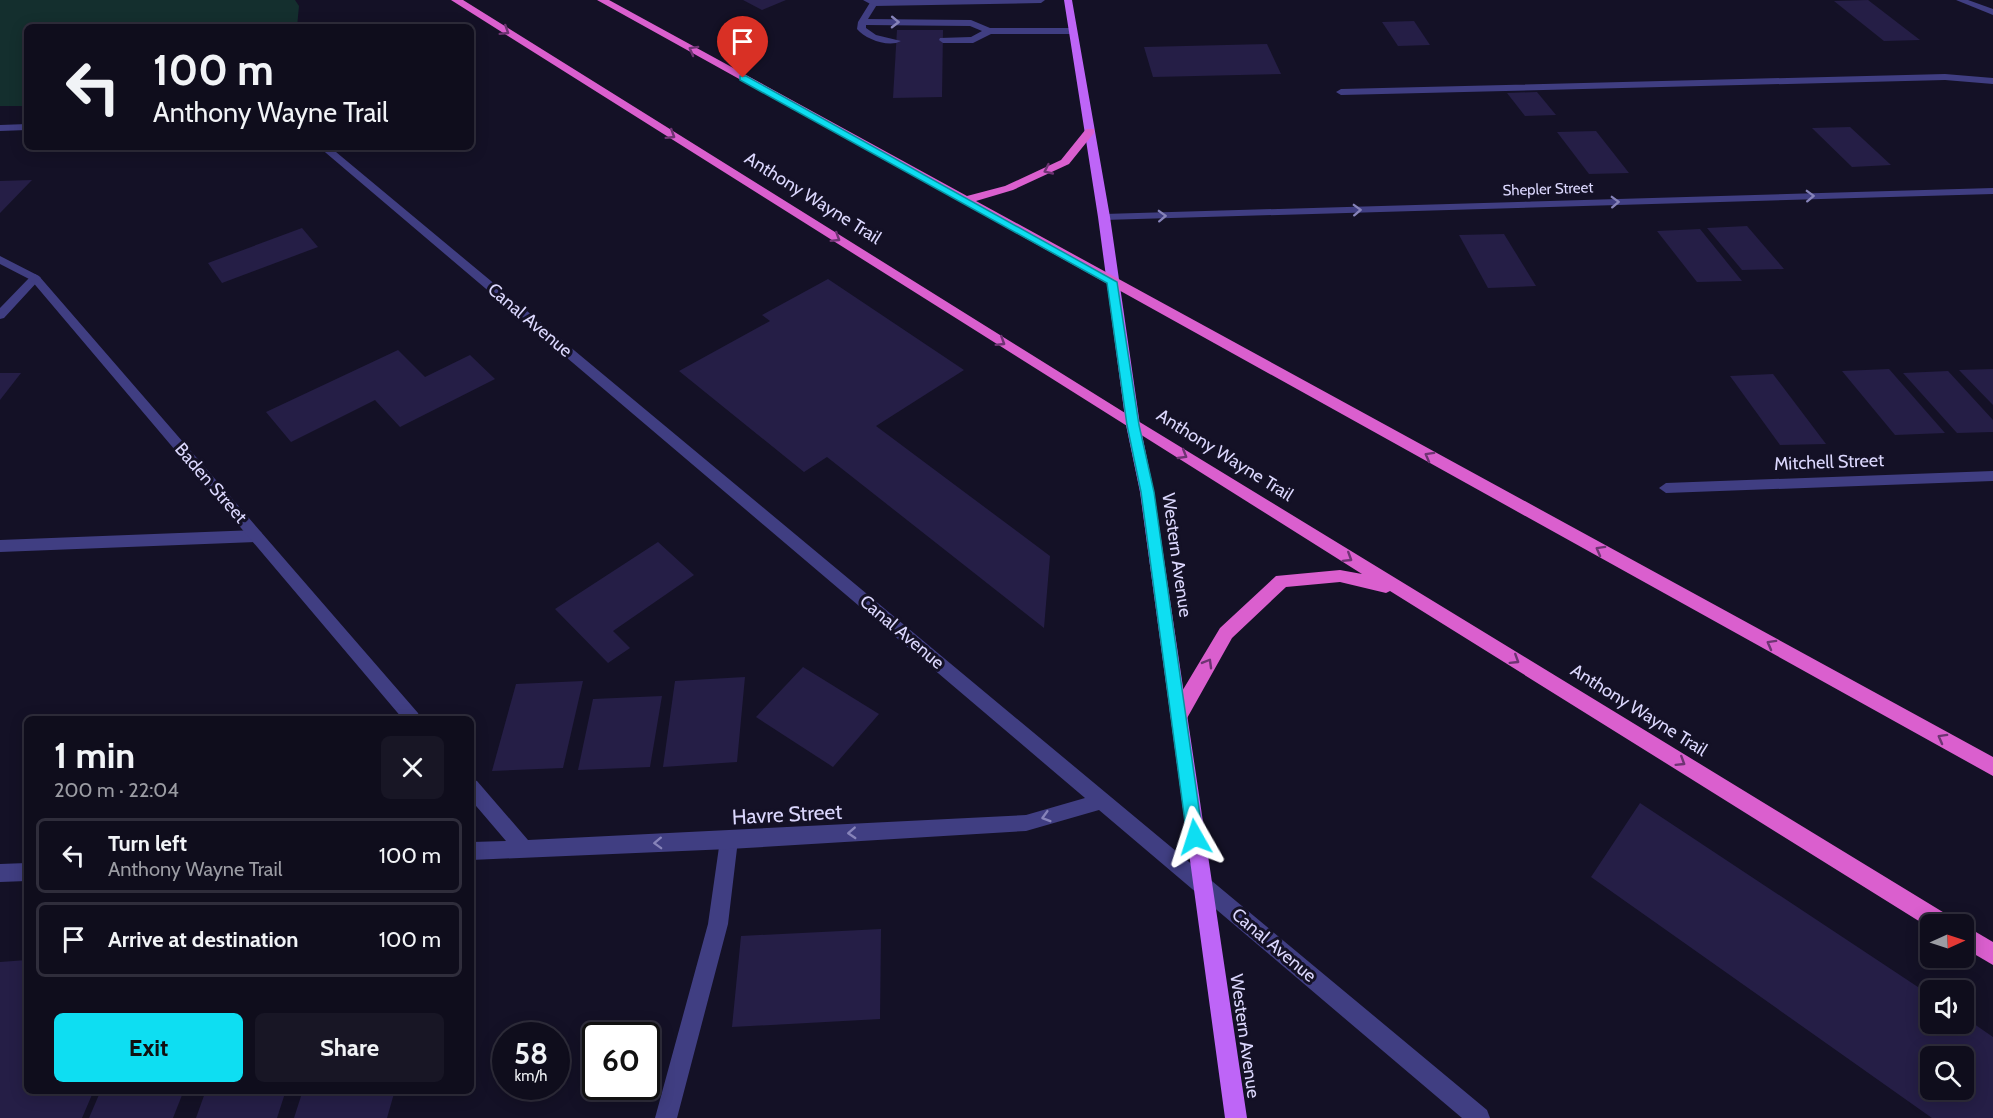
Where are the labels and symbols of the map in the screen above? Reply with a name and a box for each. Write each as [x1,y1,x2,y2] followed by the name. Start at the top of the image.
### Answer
[717,16,768,78] pin
[891,16,900,28] one-way arrow
[499,24,510,35] one-way arrow
[689,46,699,57] one-way arrow
[664,127,675,138] one-way arrow
[741,147,886,249] street label: Anthony Wayne Trail
[1044,163,1055,175] one-way arrow
[1502,178,1594,200] street label: Shepler Street
[1805,190,1814,203] one-way arrow
[1610,196,1619,208] one-way arrow
[1352,203,1361,216] one-way arrow
[1158,209,1167,222] one-way arrow
[830,231,840,243] one-way arrow
[483,278,577,362] street label: Canal Avenue
[995,335,1005,347] one-way arrow
[1153,404,1298,506] street label: Anthony Wayne Trail
[170,438,252,528] street label: Baden Street
[1176,448,1187,459] one-way arrow
[1774,449,1884,475] street label: Mitchell Street
[1425,452,1435,463] one-way arrow
[1157,492,1197,618] street label: Western Avenue
[1596,546,1606,557] one-way arrow
[1342,550,1353,561] one-way arrow
[855,590,949,674] street label: Canal Avenue
[1767,640,1777,651] one-way arrow
[1509,652,1519,664] one-way arrow
[1201,659,1213,670] one-way arrow
[1567,659,1712,761] street label: Anthony Wayne Trail
[1938,734,1948,746] one-way arrow
[1675,754,1685,766] one-way arrow
[731,799,843,829] street label: Havre Street
[1163,805,1227,869] position arrow
[1041,810,1052,822] one-way arrow
[848,827,857,840] one-way arrow
[653,837,662,850] one-way arrow
[1227,903,1321,987] street label: Canal Avenue
[1920,914,1974,968] north arrow
[1225,973,1265,1099] street label: Western Avenue
[582,1022,660,1100] speed limit sign: 60

